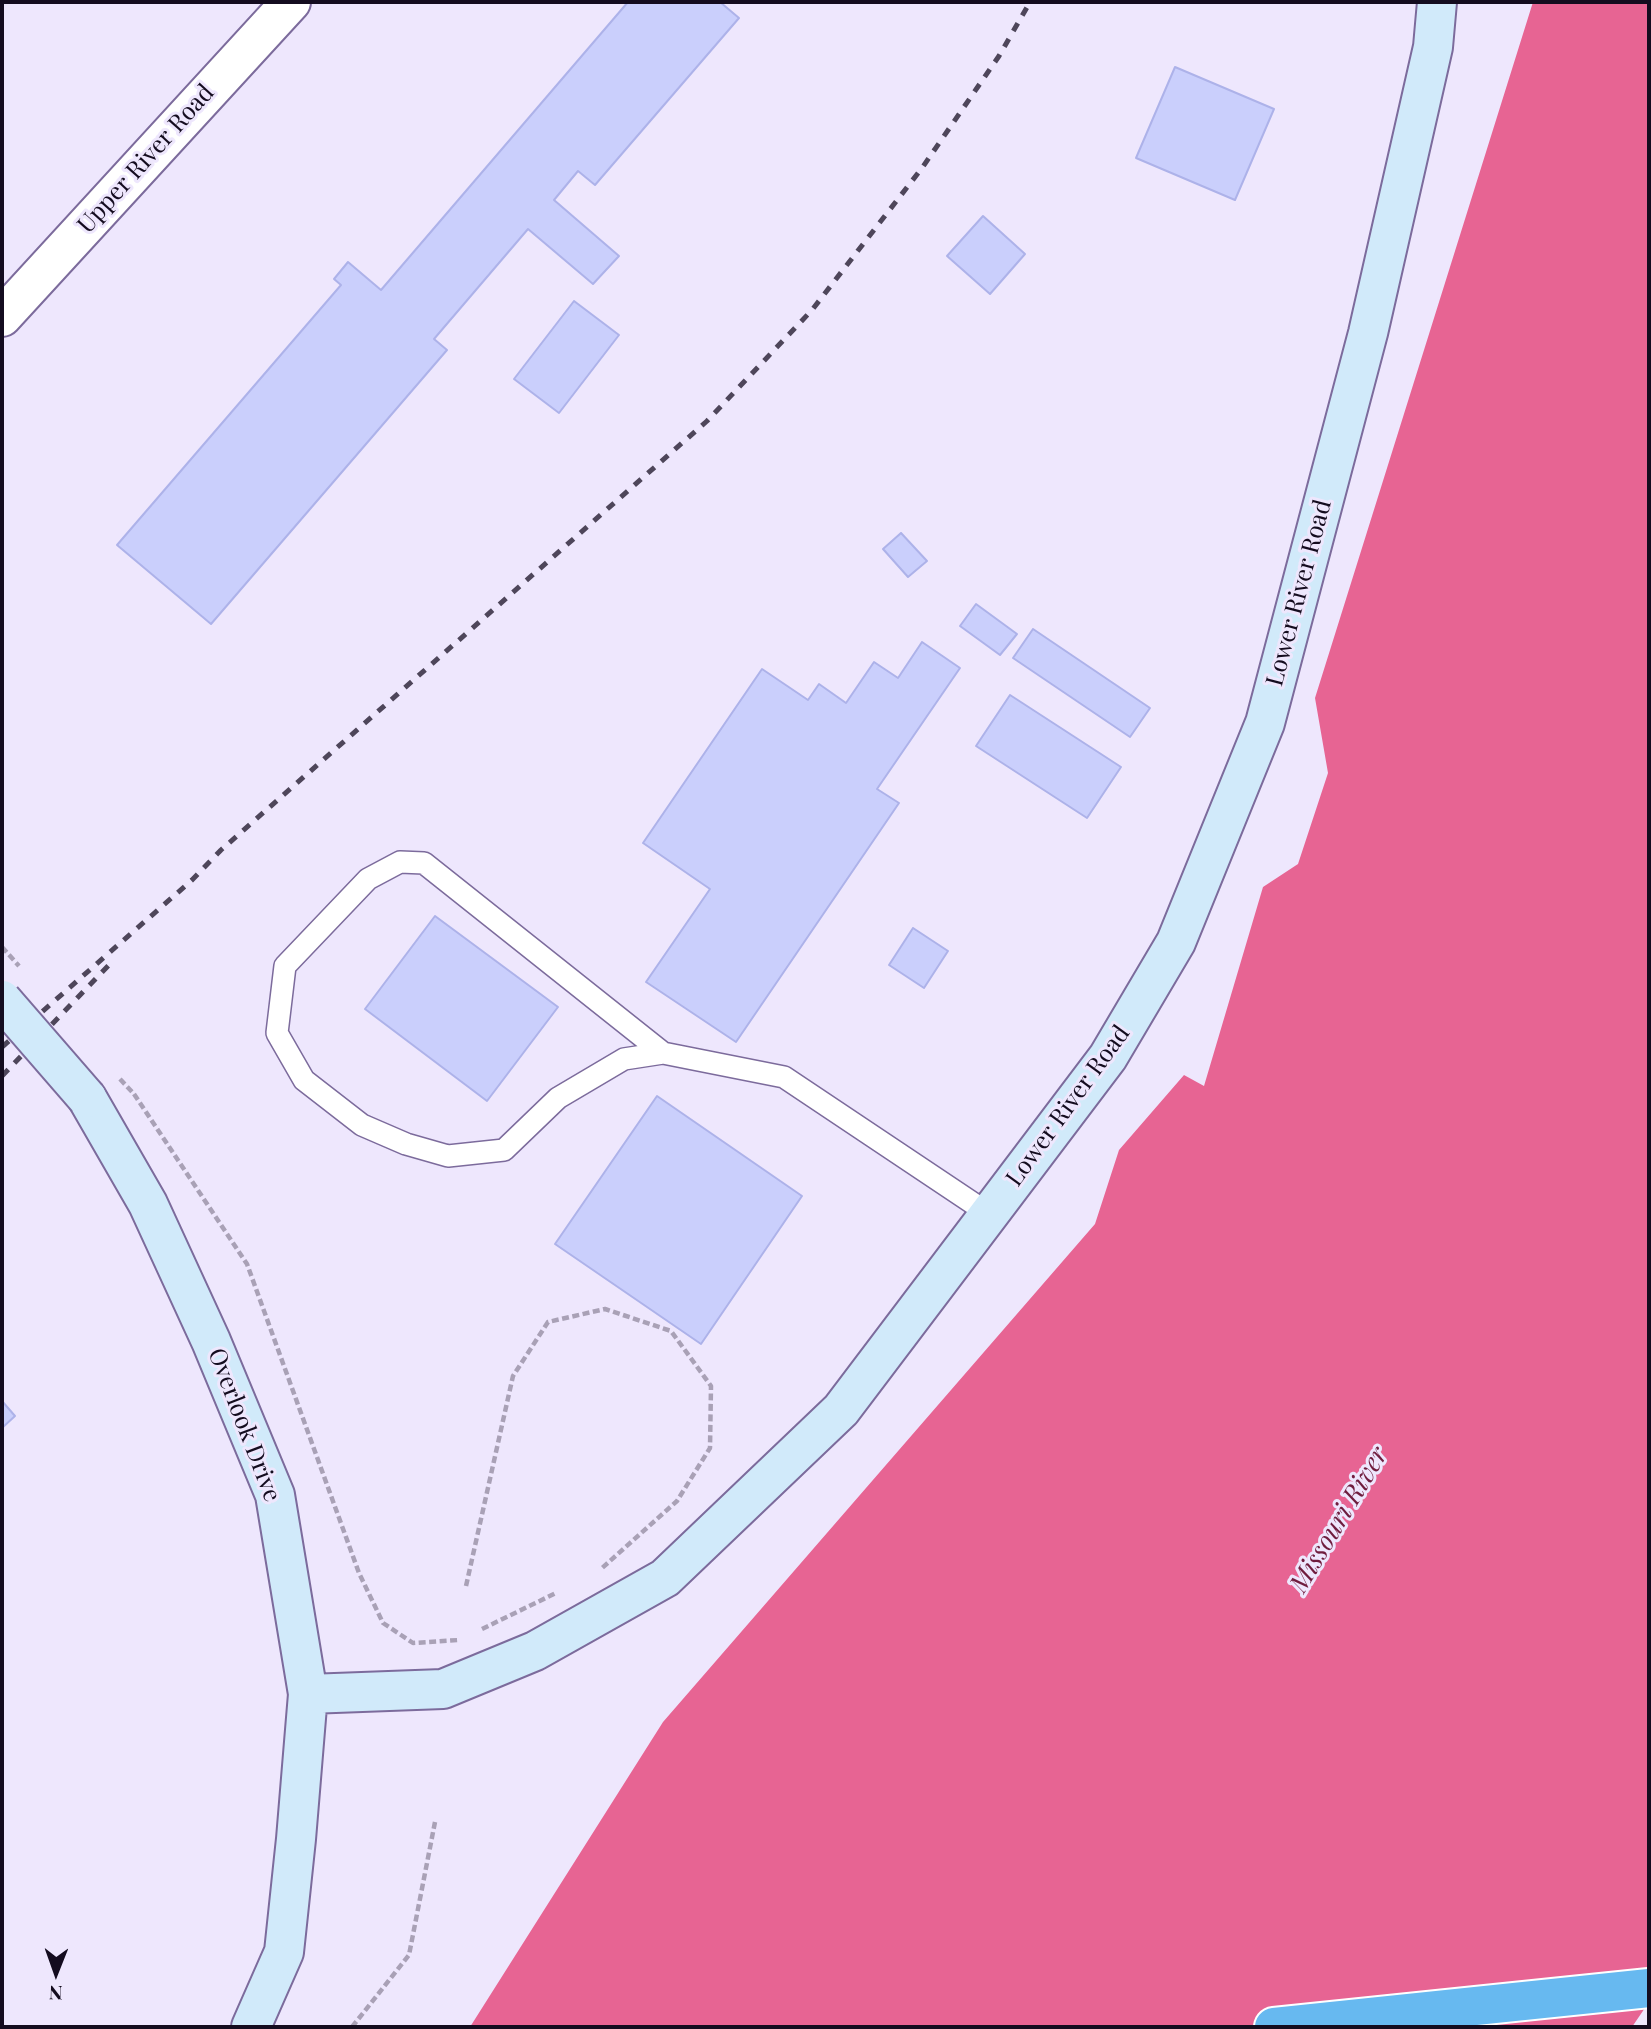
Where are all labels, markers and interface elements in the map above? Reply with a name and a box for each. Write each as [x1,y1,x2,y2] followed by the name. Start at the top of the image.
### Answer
[72,79,220,239] street label: Upper River Road
[1260,497,1338,689] street label: Lower River Road
[1000,1020,1136,1192] street label: Lower River Road
[201,1344,287,1506] street label: Overlook Drive
[1283,1442,1395,1598] water label: Missouri River
[21,1938,91,2008] north arrow
[49,1981,63,2007] text: N

